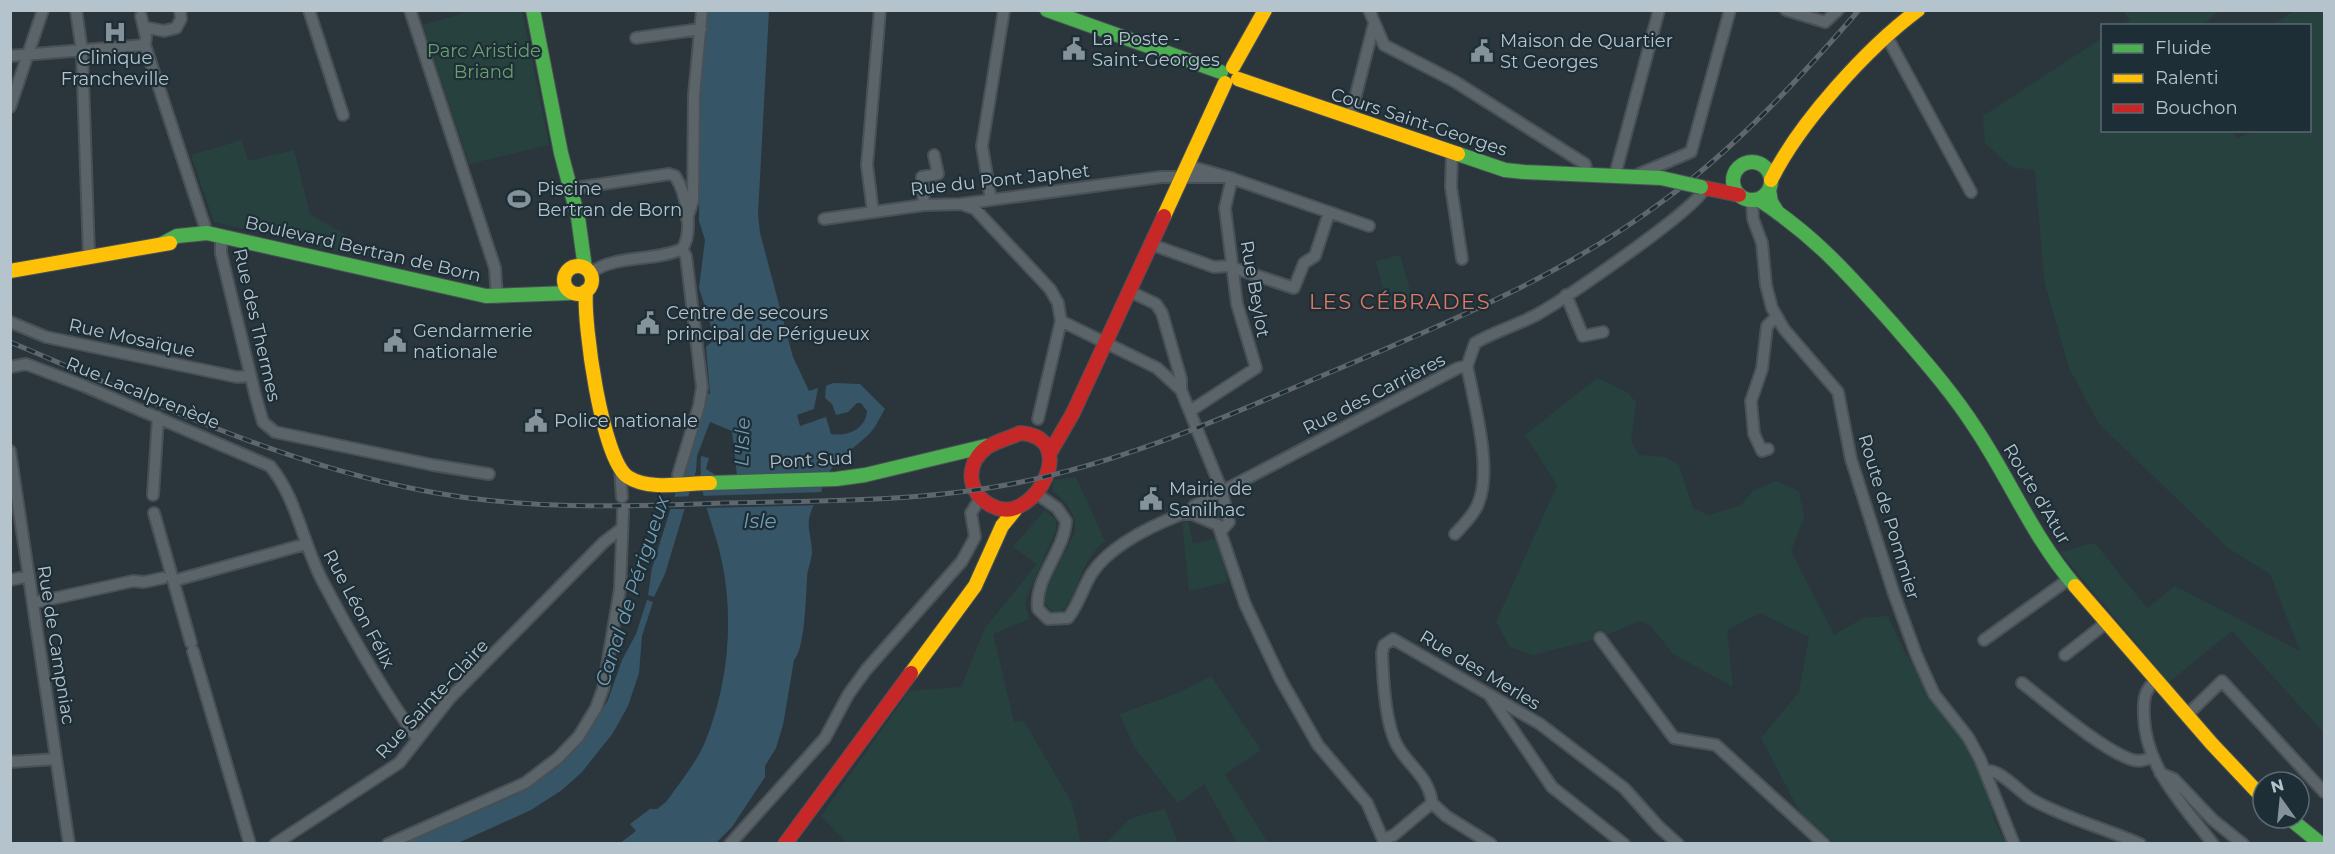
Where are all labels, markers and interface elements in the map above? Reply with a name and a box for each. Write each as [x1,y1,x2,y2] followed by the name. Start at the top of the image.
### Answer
[102,19,128,45] hospital icon: Clinique Francheville
[2101,24,2311,132] legend
[1092,28,1220,71] place label: La Poste - Saint-Georges
[1500,30,1673,73] place label: Maison de Quartier St Georges
[1061,36,1087,62] public building icon: La Poste - Saint-Georges
[2155,37,2211,59] text: Fluide
[1469,38,1495,64] public building icon: Maison de Quartier St Georges
[427,40,541,83] park label: Parc Aristide Briand
[61,47,169,90] place label: Clinique Francheville
[2155,67,2219,89] text: Ralenti
[1328,83,1510,161] street label: Cours Saint-Georges
[2155,97,2238,119] text: Bouchon
[909,160,1091,200] street label: Rue du Pont Japhet
[537,178,682,221] place label: Piscine Bertran de Born
[506,186,532,212] sports icon: Piscine Bertran de Born
[243,211,483,287] street label: Boulevard Bertran de Born
[1236,239,1274,339] street label: Rue Beylot
[229,246,285,404] street label: Rue des Thermes
[1309,289,1491,314] district label: LES CÉBRADES
[666,302,870,345] place label: Centre de secours principal de Périgueux
[635,310,661,336] public building icon: Centre de secours principal de Périgueux
[67,314,197,362] street label: Rue Mosaïque
[413,320,533,363] place label: Gendarmerie nationale
[382,328,408,354] public building icon: Gendarmerie nationale
[1299,348,1449,439] street label: Rue des Carrières
[63,352,223,434] street label: Rue Lacalprenède
[523,408,549,434] public building icon: Police nationale
[554,410,698,432] place label: Police nationale
[729,417,755,467] water label: L'Isle
[1853,432,1925,602] street label: Route de Pommier
[1998,440,2076,548] street label: Route d'Atur
[769,447,853,473] street label: Pont Sud
[1169,478,1252,521] place label: Mairie de Sanilhac
[1138,486,1164,512] public building icon: Mairie de Sanilhac
[590,491,675,689] water label: Canal de Périgueux
[743,509,777,533] water label: Isle
[318,546,400,673] street label: Rue Léon Félix
[33,564,79,726] street label: Rue de Campniac
[1416,625,1545,715] street label: Rue des Merles
[371,635,493,763] street label: Rue Sainte-Claire
[2251,770,2311,830] north arrow
[2269,775,2286,797] text: N

